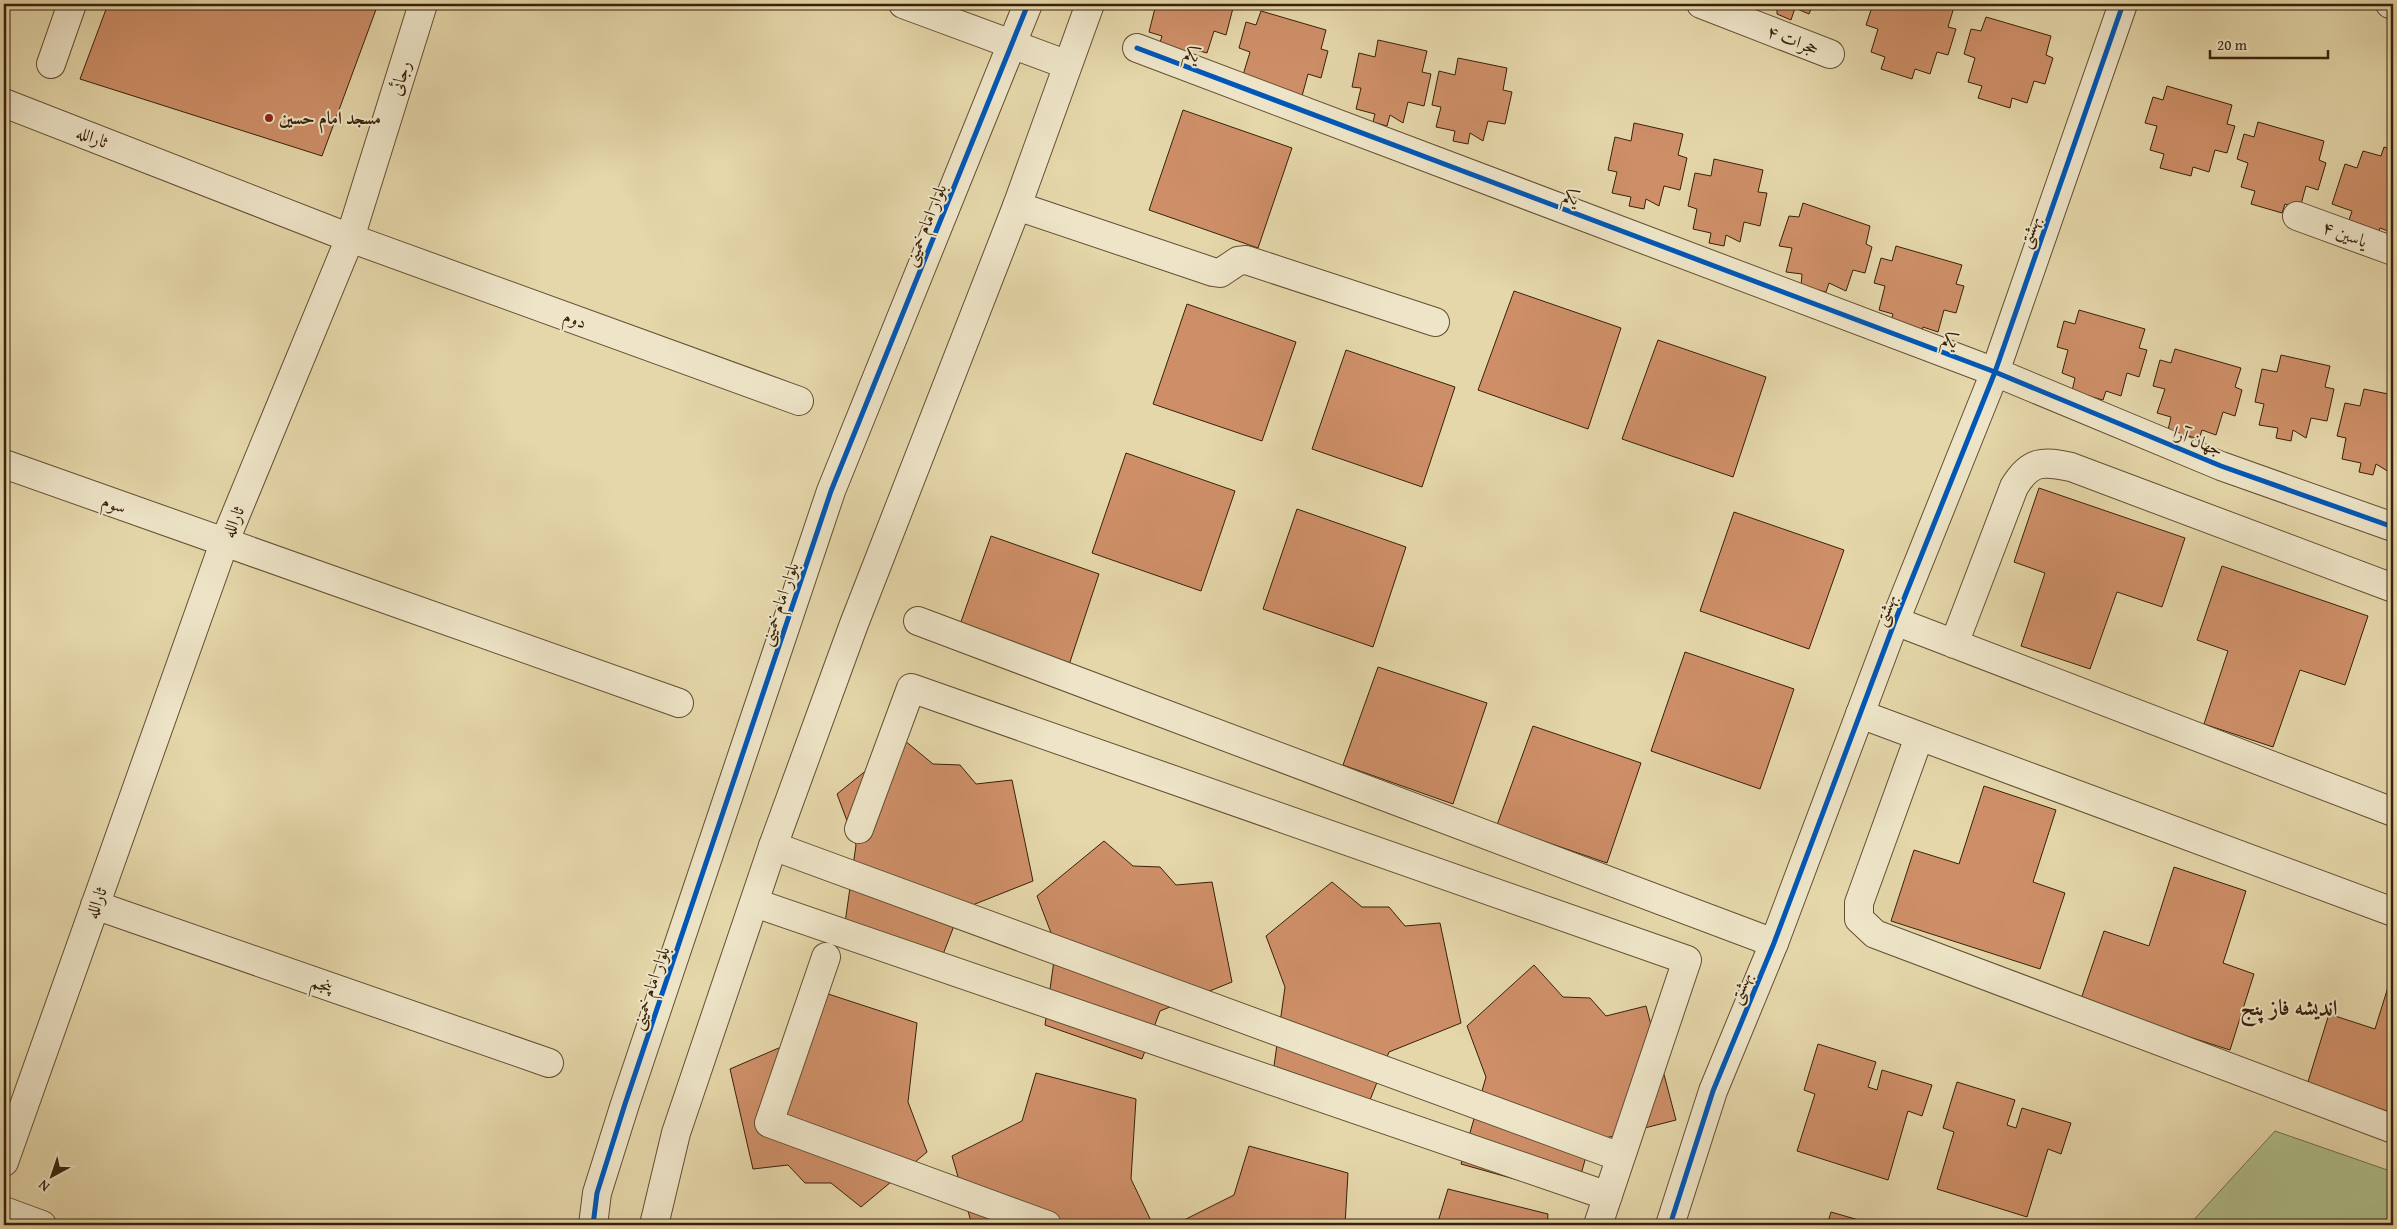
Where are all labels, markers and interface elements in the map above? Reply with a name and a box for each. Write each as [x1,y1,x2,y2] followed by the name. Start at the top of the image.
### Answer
[1763,17,1823,62] street label: حجرات ۴
[2210,28,2327,60] scale bar
[2217,34,2248,55] text: 20 m
[1178,38,1206,73] street label: یکم
[381,57,418,99] street label: رجائی
[279,104,381,134] place label: مسجد امام حسین
[263,112,275,124] marker: مسجد امام حسین
[72,118,112,155] street label: ثارالله
[896,180,956,271] street label: بلوار امام خمینی
[1557,181,1585,216] street label: یکم
[2010,212,2047,252] street label: بهشتی
[2319,213,2373,255] street label: یاسین ۴
[559,302,591,338] street label: دوم
[1936,324,1964,359] street label: یکم
[2169,418,2227,463] street label: جهان آرا
[97,487,130,523] street label: سوم
[214,501,251,542] street label: ثارالله
[752,559,808,650] street label: بلوار امام خمینی
[1866,590,1903,630] street label: بهشتی
[77,883,114,922] street label: ثارالله
[623,943,679,1034] street label: بلوار امام خمینی
[306,967,338,1004] street label: پنجم
[1721,968,1758,1008] street label: بهشتی
[2240,991,2338,1027] district label: اندیشه فاز پنج
[28,1152,78,1202] north arrow
[33,1175,54,1197] text: N

